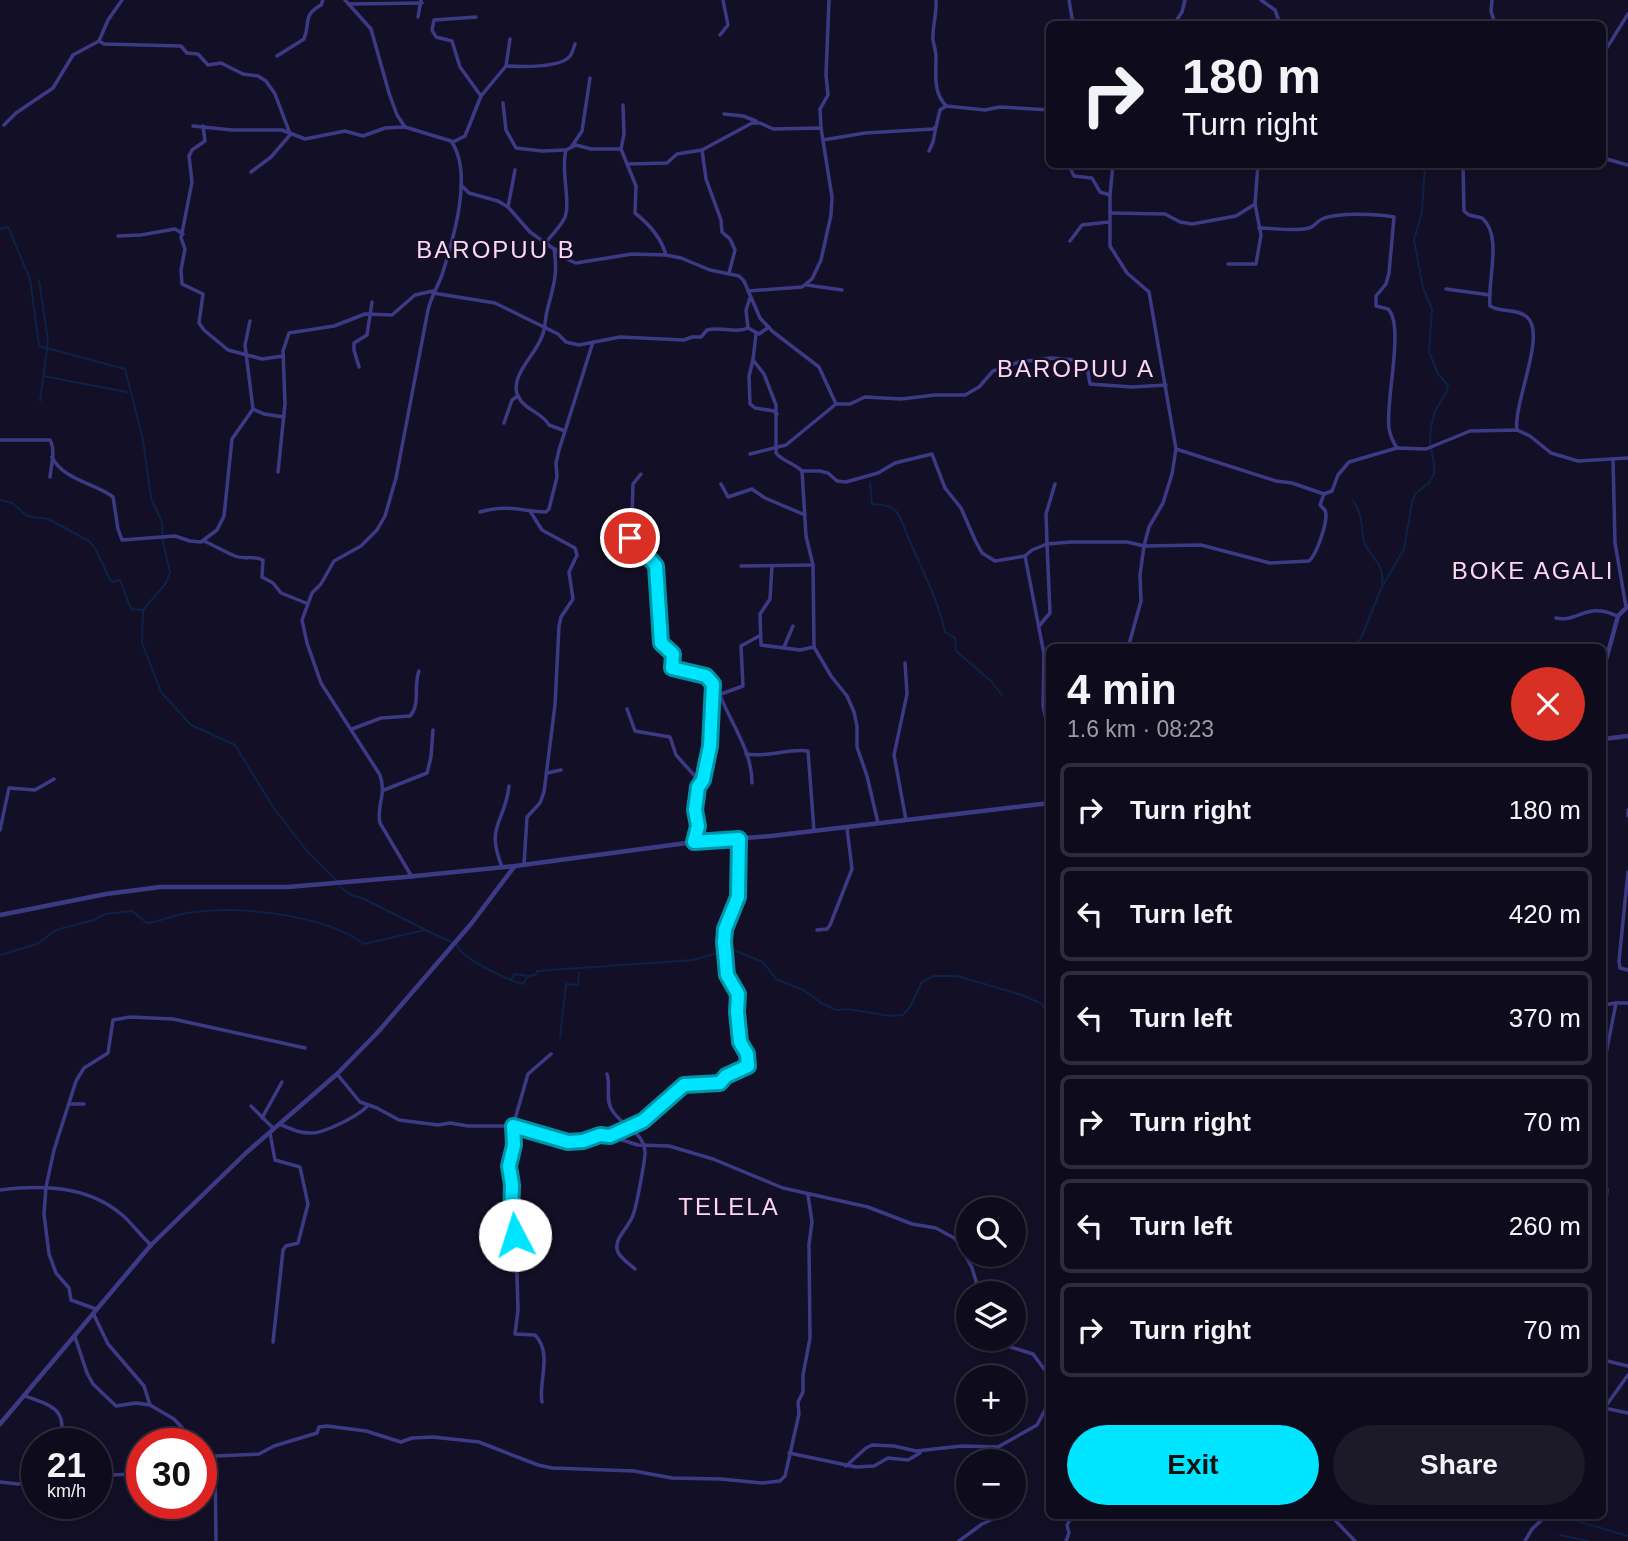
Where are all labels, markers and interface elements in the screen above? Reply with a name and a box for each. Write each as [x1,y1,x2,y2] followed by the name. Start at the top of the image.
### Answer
[1067,49,1158,140] icon: right
[1182,49,1321,103] text: 180 m
[1182,106,1318,142] text: Turn right
[416,236,576,263] district label: BAROPUU B
[997,355,1155,382] district label: BAROPUU A
[600,508,660,568] pin
[611,519,649,557] icon: arrive
[1452,557,1614,584] district label: BOKE AGALI
[1067,666,1177,713] text: 4 min
[1511,667,1585,741] button: close
[1067,716,1214,742] text: 1.6 km · 08:23
[1071,791,1109,829] icon: right
[1130,795,1251,825] text: Turn right
[1509,795,1581,825] text: 180 m
[1071,895,1109,933] icon: left
[1130,899,1232,929] text: Turn left
[1509,899,1581,929] text: 420 m
[1071,999,1109,1037] icon: left
[1130,1003,1232,1033] text: Turn left
[1509,1003,1581,1033] text: 370 m
[1071,1103,1109,1141] icon: right
[1130,1107,1251,1137] text: Turn right
[1523,1107,1581,1137] text: 70 m
[678,1193,780,1220] district label: TELELA
[956,1197,1026,1519] map controls
[956,1197,1026,1267] button: search
[478,1198,552,1272] position arrow
[1071,1207,1109,1245] icon: left
[1130,1211,1232,1241] text: Turn left
[1509,1211,1581,1241] text: 260 m
[956,1281,1026,1351] button: layers
[1071,1311,1109,1349] icon: right
[1130,1315,1251,1345] text: Turn right
[1523,1315,1581,1345] text: 70 m
[956,1365,1026,1435] button: +
[1067,1425,1319,1505] button: Exit
[1333,1425,1585,1505] button: Share
[126,1428,217,1519] speed limit sign: 30
[47,1445,86,1484] text: 21
[956,1449,1026,1519] button: −
[47,1481,86,1501] text: km/h

